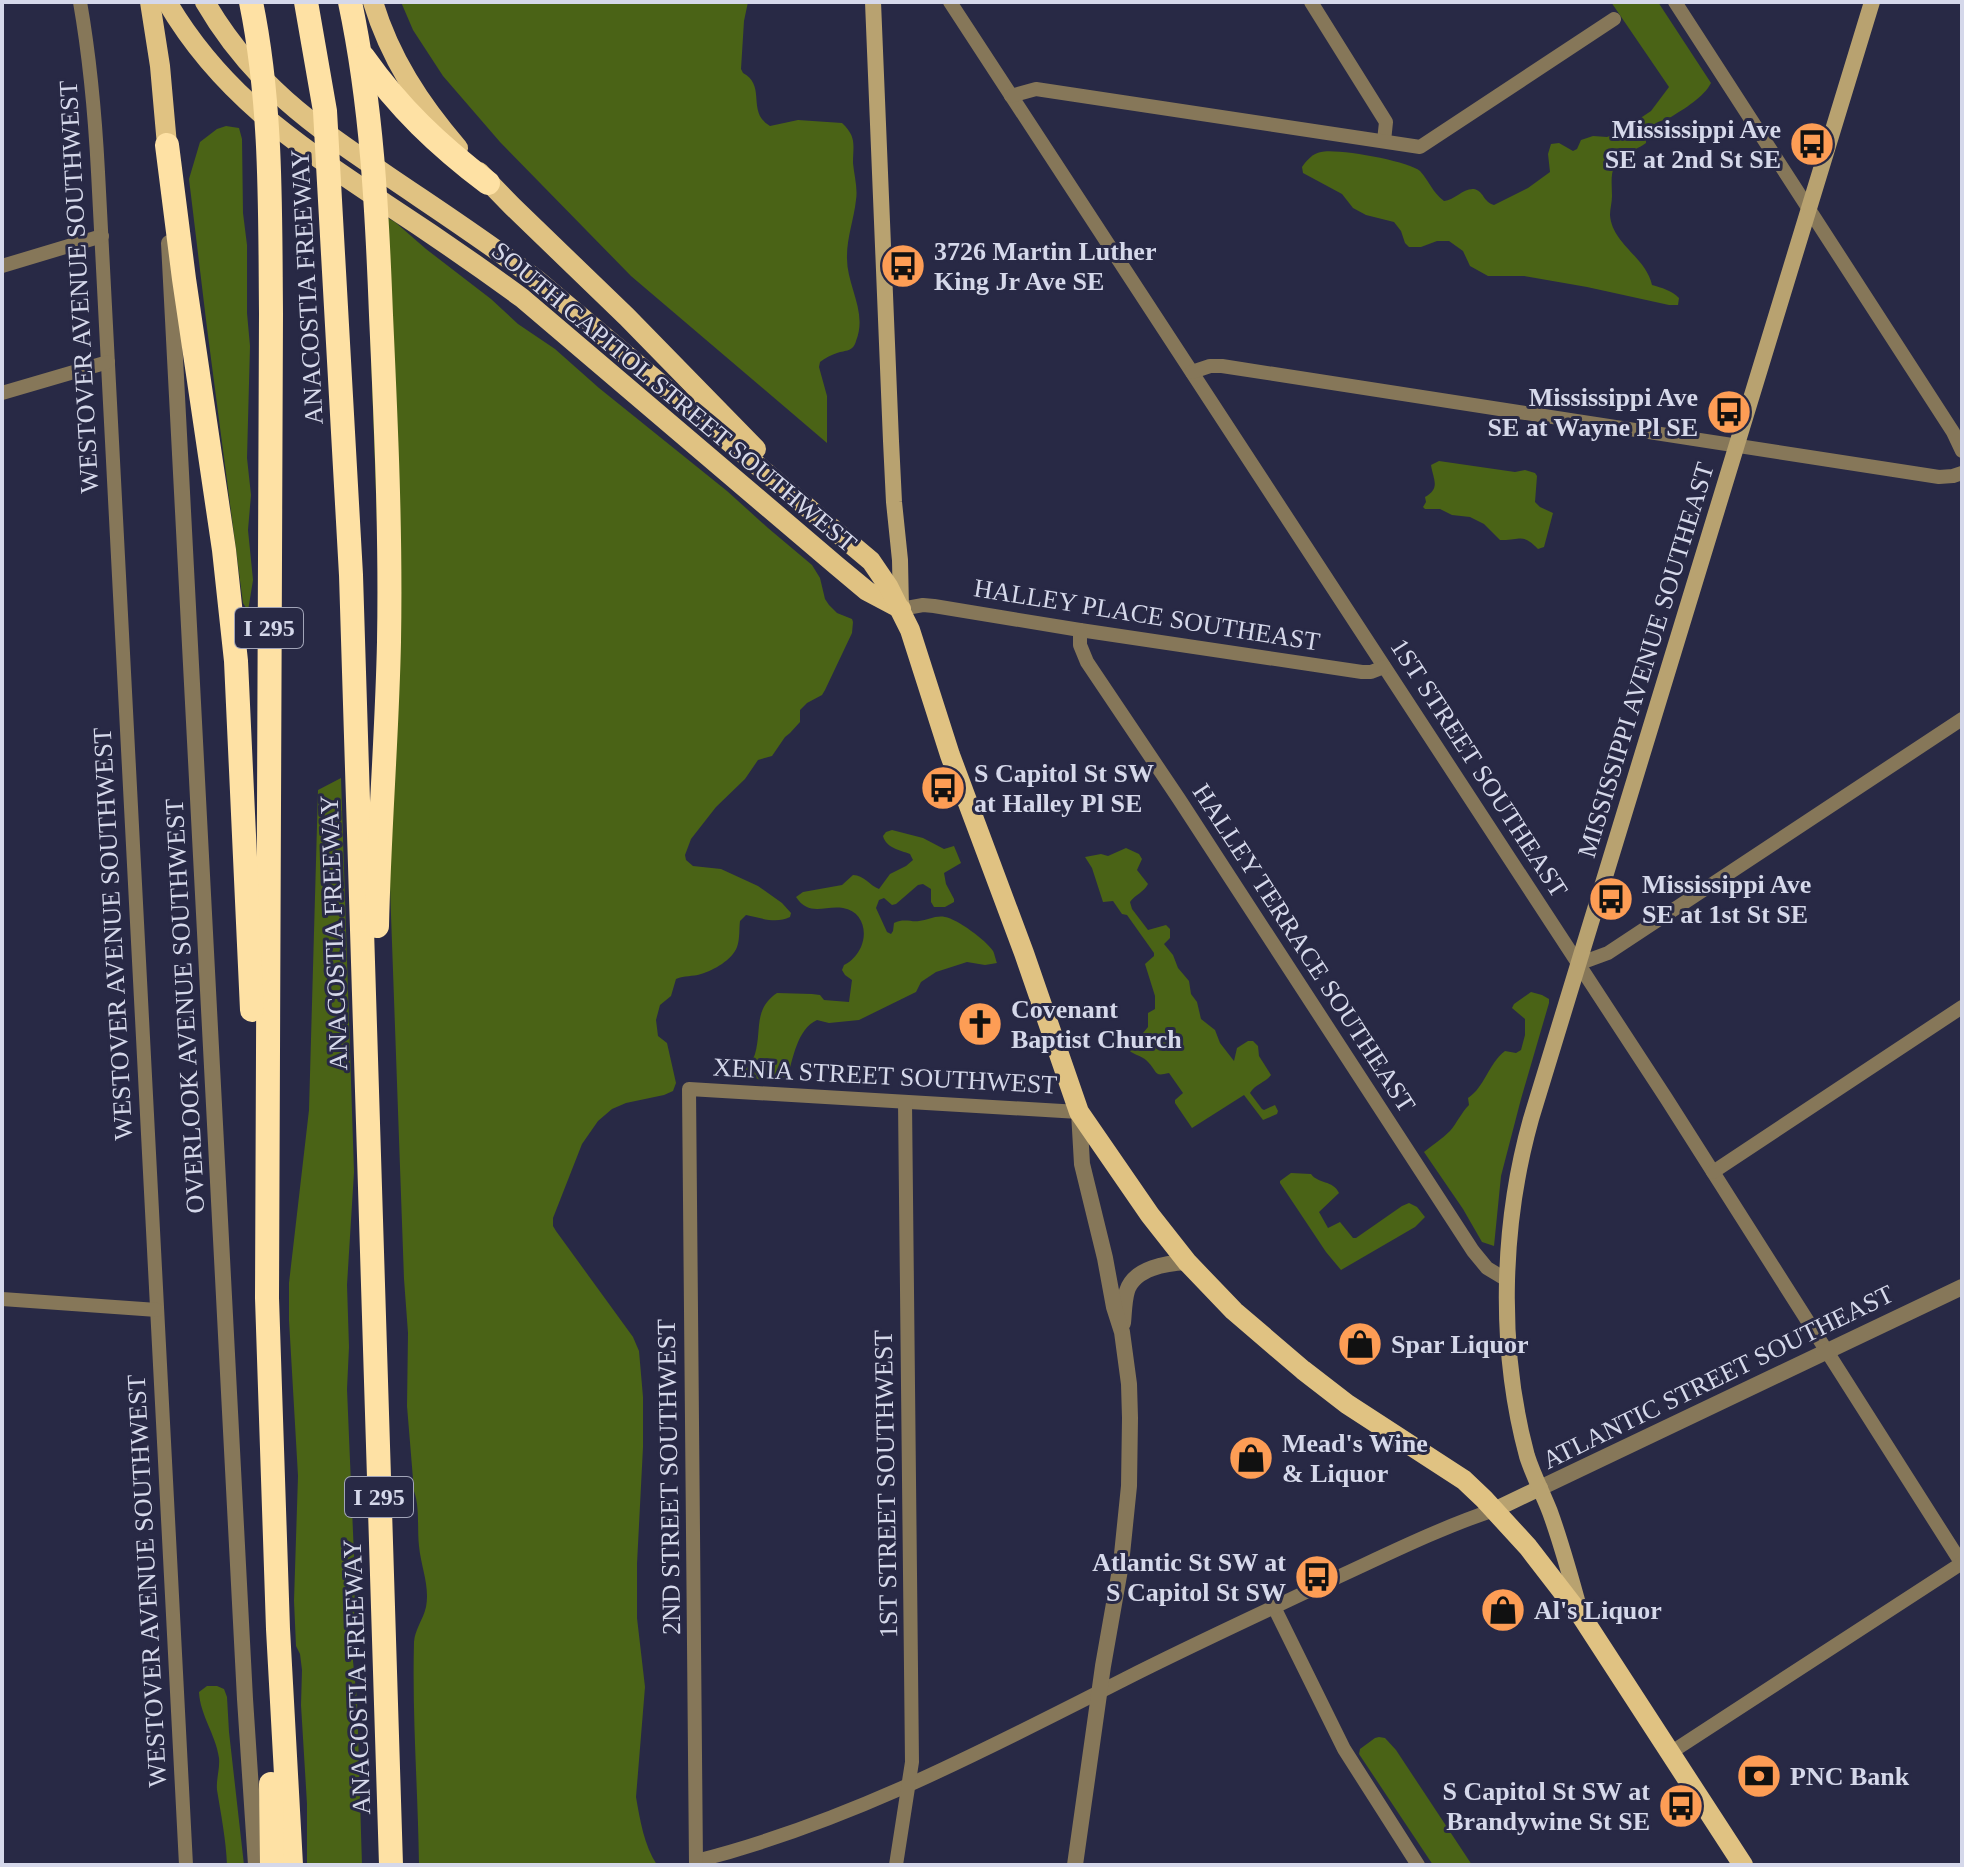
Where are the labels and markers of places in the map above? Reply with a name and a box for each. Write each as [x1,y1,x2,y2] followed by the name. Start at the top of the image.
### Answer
[1605,115,1781,174] place label: Mississippi Ave SE at 2nd St SE
[1788,120,1836,168] bus stop icon: Mississippi Ave SE at 2nd St SE
[934,237,1156,296] place label: 3726 Martin Luther King Jr Ave SE
[879,242,927,290] bus stop icon: 3726 Martin Luther King Jr Ave SE
[1488,383,1698,442] place label: Mississippi Ave SE at Wayne Pl SE
[1705,388,1753,436] bus stop icon: Mississippi Ave SE at Wayne Pl SE
[974,759,1154,818] place label: S Capitol St SW at Halley Pl SE
[919,764,967,812] bus stop icon: S Capitol St SW at Halley Pl SE
[1642,870,1811,929] place label: Mississippi Ave SE at 1st St SE
[1587,875,1635,923] bus stop icon: Mississippi Ave SE at 1st St SE
[1011,995,1182,1054] place label: Covenant Baptist Church
[956,1000,1004,1048] church icon: Covenant Baptist Church
[1336,1320,1384,1368] shop icon: Spar Liquor
[1391,1330,1529,1359] place label: Spar Liquor
[1282,1429,1428,1488] place label: Mead's Wine & Liquor
[1227,1434,1275,1482] shop icon: Mead's Wine & Liquor
[1092,1548,1286,1607] place label: Atlantic St SW at S Capitol St SW
[1293,1553,1341,1601] bus stop icon: Atlantic St SW at S Capitol St SW
[1479,1586,1527,1634] shop icon: Al's Liquor
[1534,1596,1662,1625] place label: Al's Liquor
[1735,1752,1783,1800] bank icon: PNC Bank
[1790,1762,1910,1791] place label: PNC Bank
[1442,1777,1650,1836] place label: S Capitol St SW at Brandywine St SE
[1657,1782,1705,1830] bus stop icon: S Capitol St SW at Brandywine St SE

